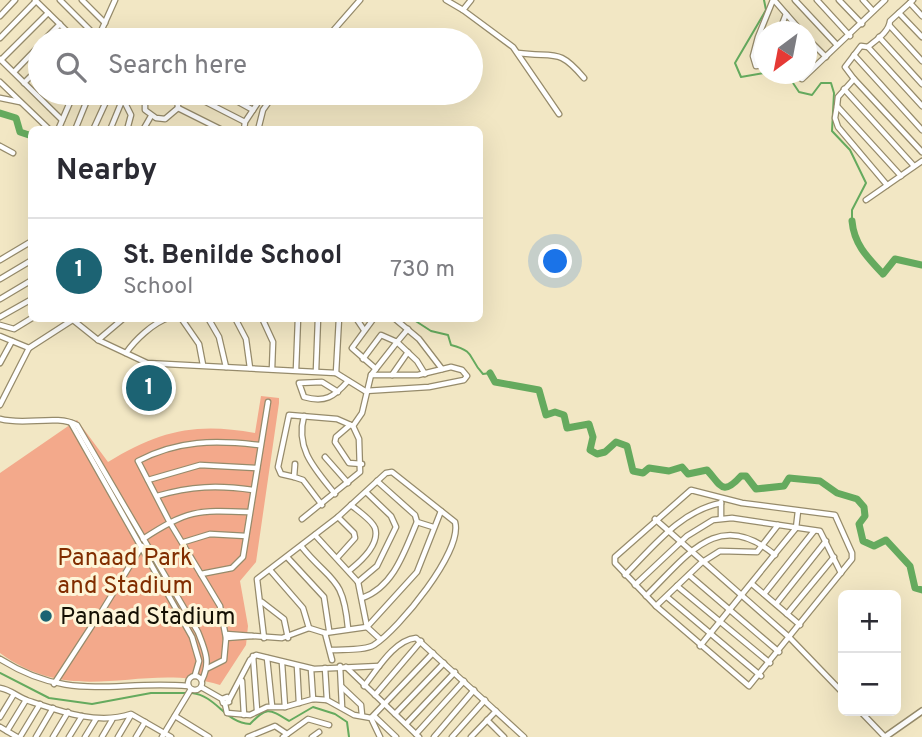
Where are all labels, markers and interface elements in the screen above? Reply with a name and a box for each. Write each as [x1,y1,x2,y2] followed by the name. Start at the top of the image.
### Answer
[754,21,817,84] north arrow
[28,28,483,105] search box
[52,48,90,86] icon: search
[108,50,247,83] text: Search here
[56,153,157,190] text: Nearby
[123,240,342,273] text: St. Benilde School
[538,244,572,278] your location
[74,256,84,285] text: 1
[390,256,455,285] text: 730 m
[123,273,193,302] text: School
[126,362,172,414] pin: 1
[57,544,193,602] park label: Panaad Park and Stadium
[838,590,901,716] map controls
[838,590,901,653] button: +
[60,603,236,633] place label: Panaad Stadium
[38,608,54,624] marker: Panaad Stadium
[838,653,901,716] button: −

